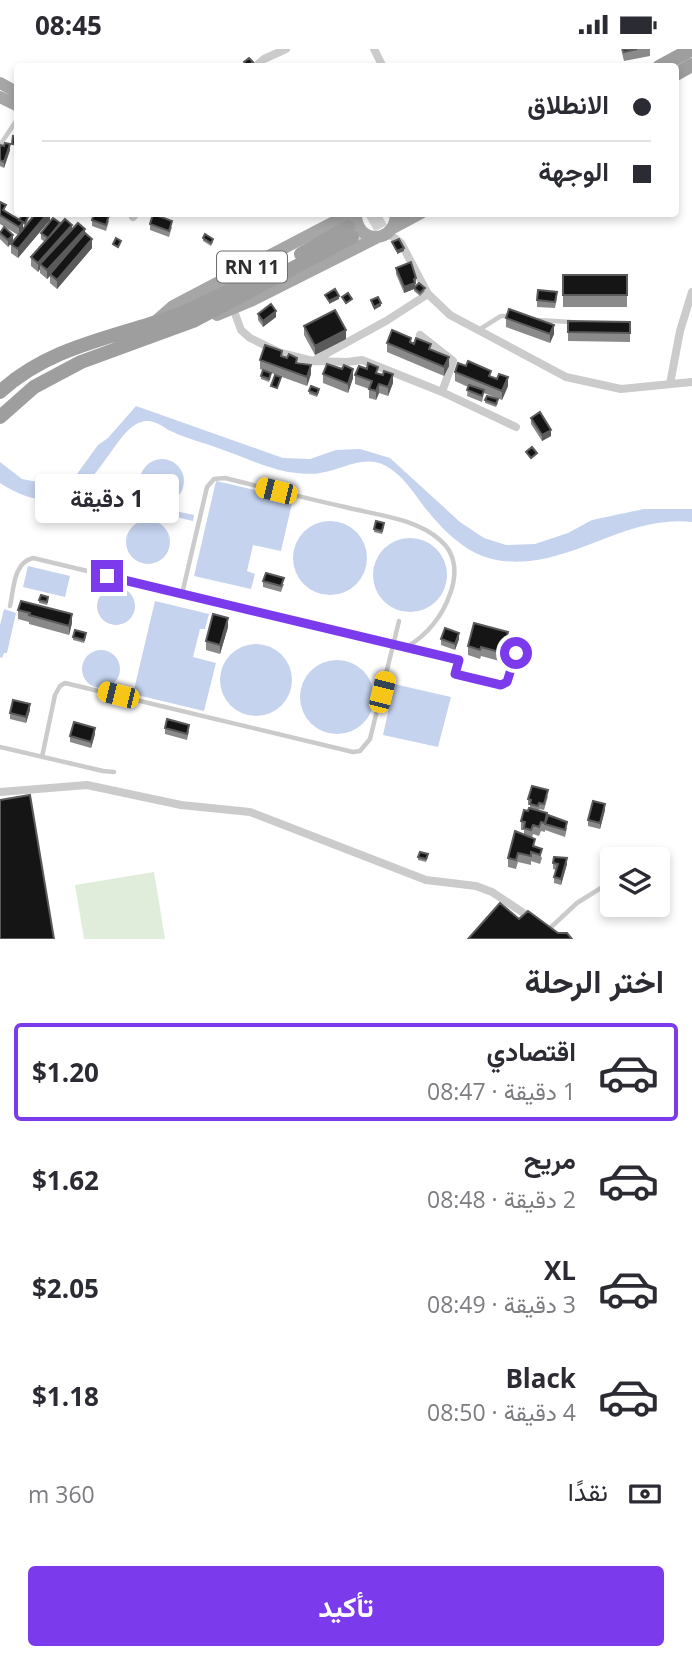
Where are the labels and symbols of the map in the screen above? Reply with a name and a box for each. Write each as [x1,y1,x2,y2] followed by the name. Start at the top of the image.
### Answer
[217,251,287,282] road number: RN 11
[35,475,179,524] callout: 1 دقيقة
[254,476,299,506] car
[91,560,123,592] route end
[500,637,532,669] route start
[367,669,398,715] car
[96,680,141,710] car

